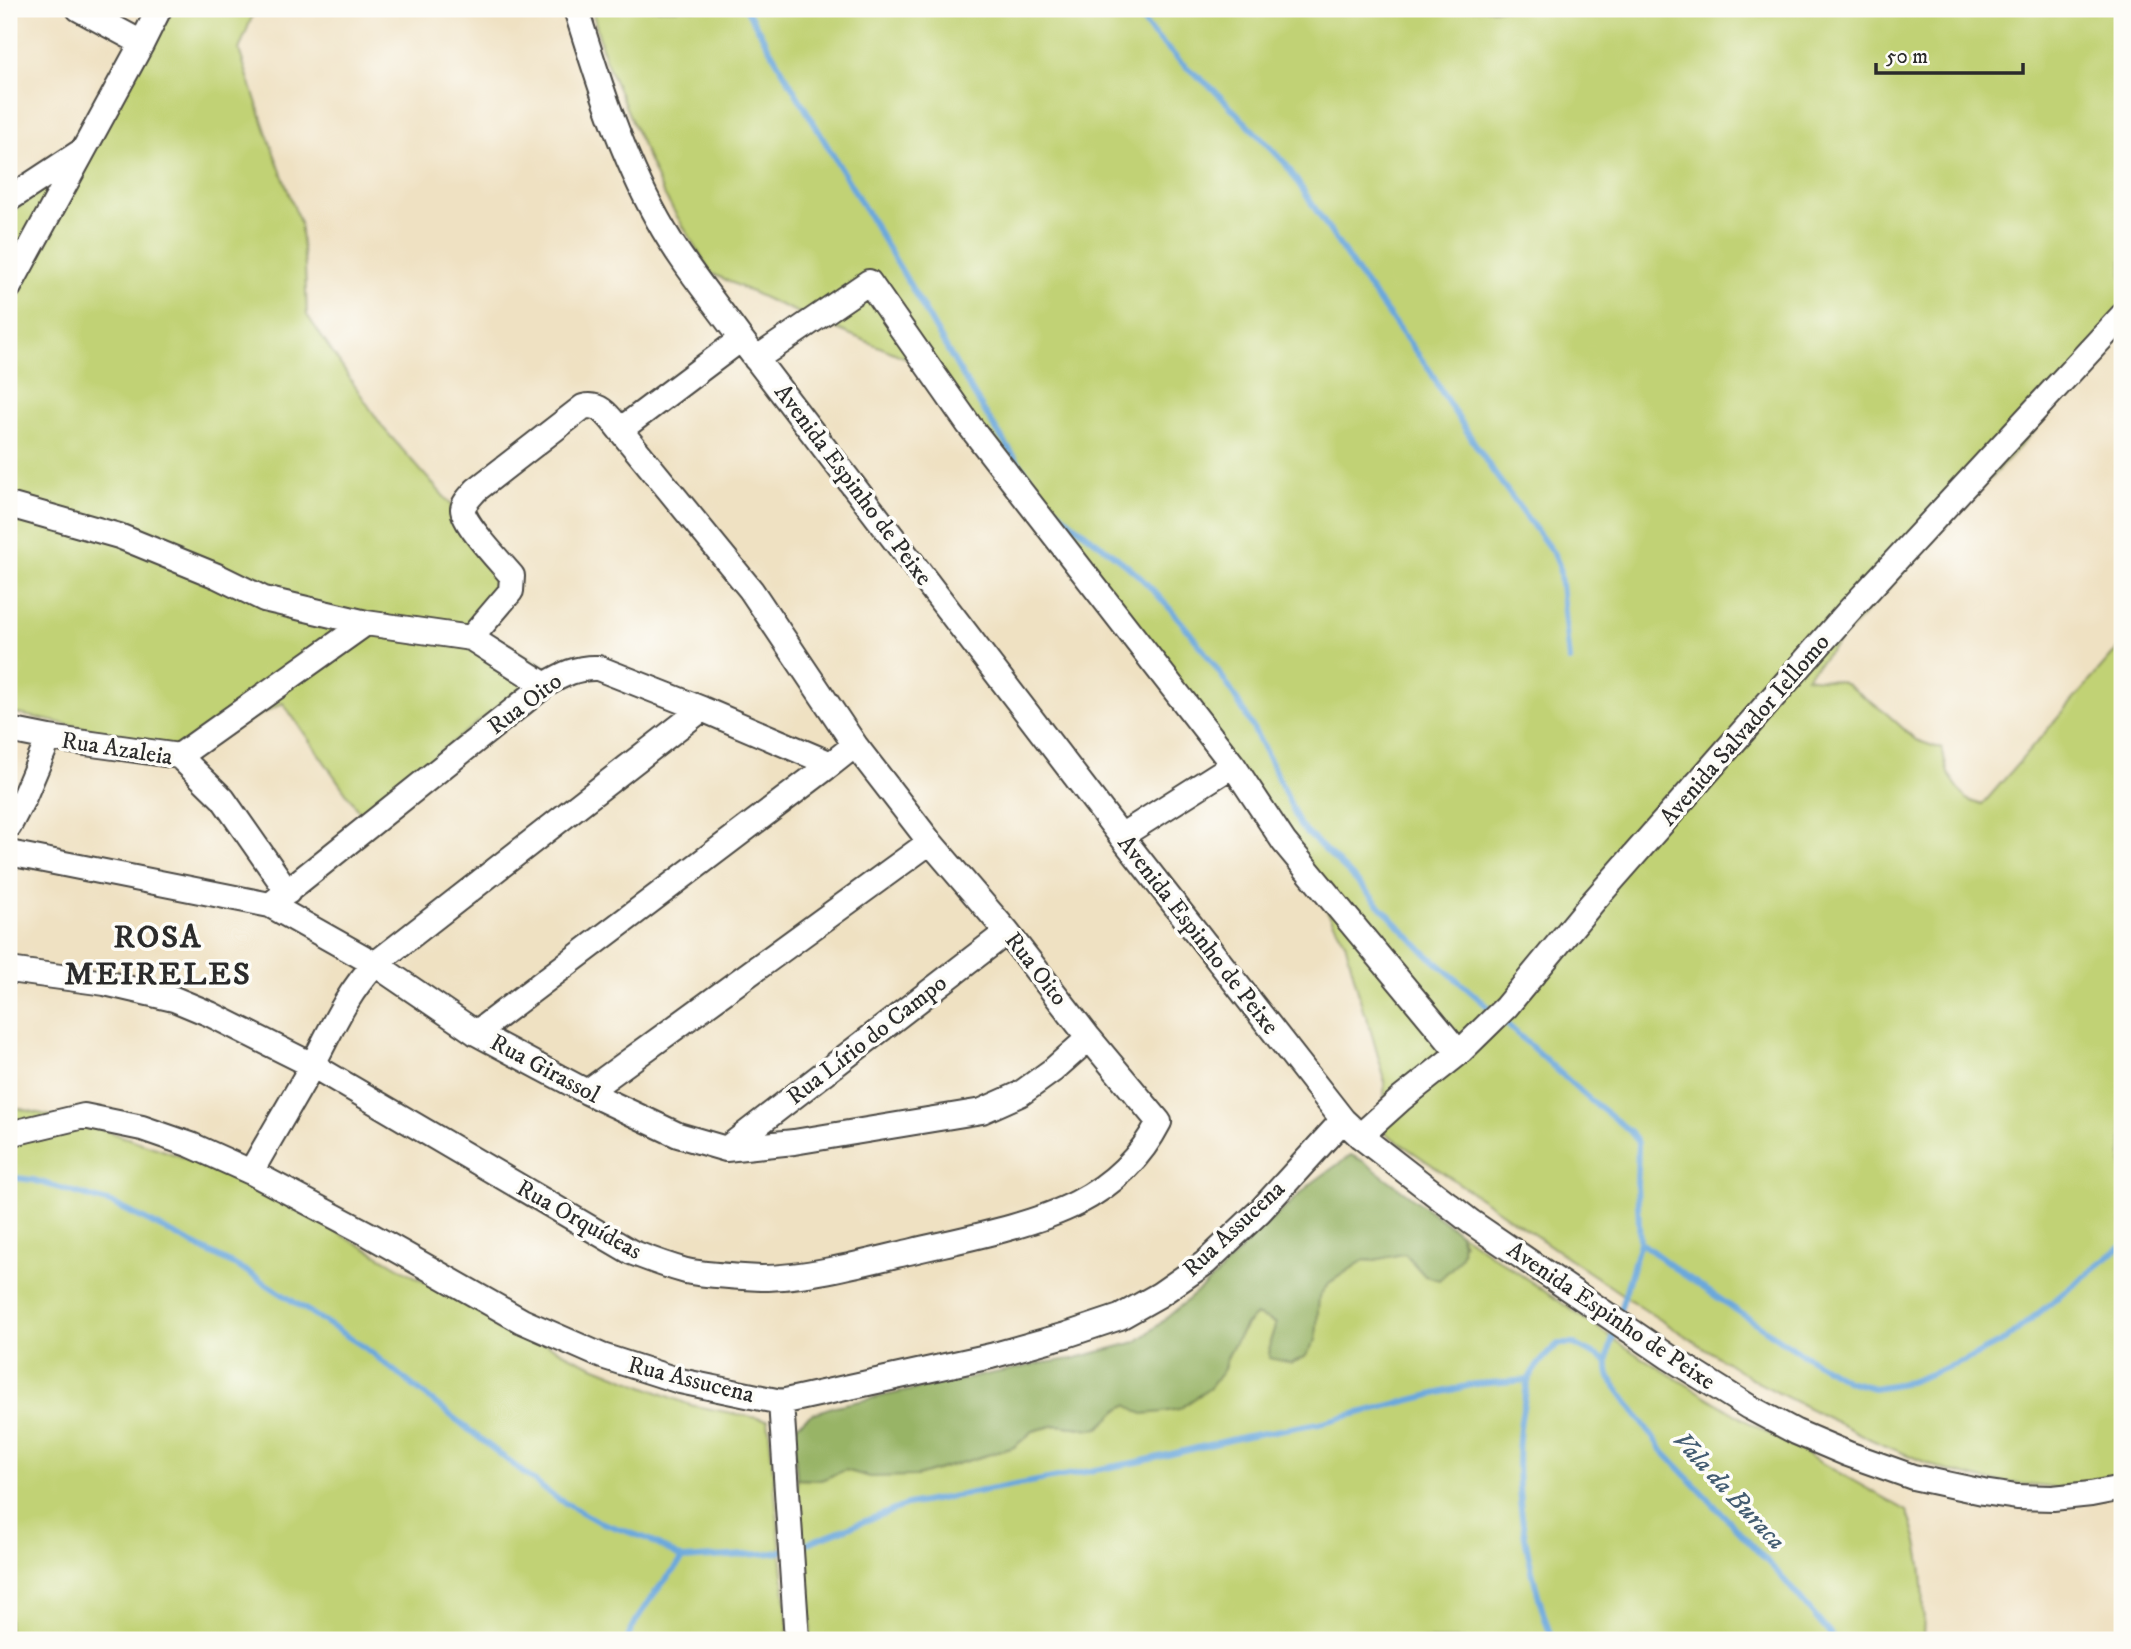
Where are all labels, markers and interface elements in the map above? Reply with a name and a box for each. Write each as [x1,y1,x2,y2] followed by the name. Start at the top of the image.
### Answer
[1876,32,2022,76] scale bar
[1886,44,1928,70] text: 50 m
[767,378,939,592] street label: Avenida Espinho de Peixe
[1653,628,1837,832] street label: Avenida Salvador Iellomo
[482,666,568,742] street label: Rua Oito
[59,725,176,773] street label: Rua Azaleia
[1111,829,1285,1041] street label: Avenida Espinho de Peixe
[64,918,252,995] district label: ROSA MEIRELES
[998,926,1074,1012] street label: Rua Oito
[781,968,953,1112] street label: Rua Lírio do Campo
[485,1028,606,1111] street label: Rua Girassol
[511,1173,647,1267] street label: Rua Orquídeas
[1177,1174,1292,1284] street label: Rua Assucena
[1501,1235,1721,1397] street label: Avenida Espinho de Peixe
[625,1350,758,1410] street label: Rua Assucena
[1666,1425,1792,1557] water label: Vala da Buraca

